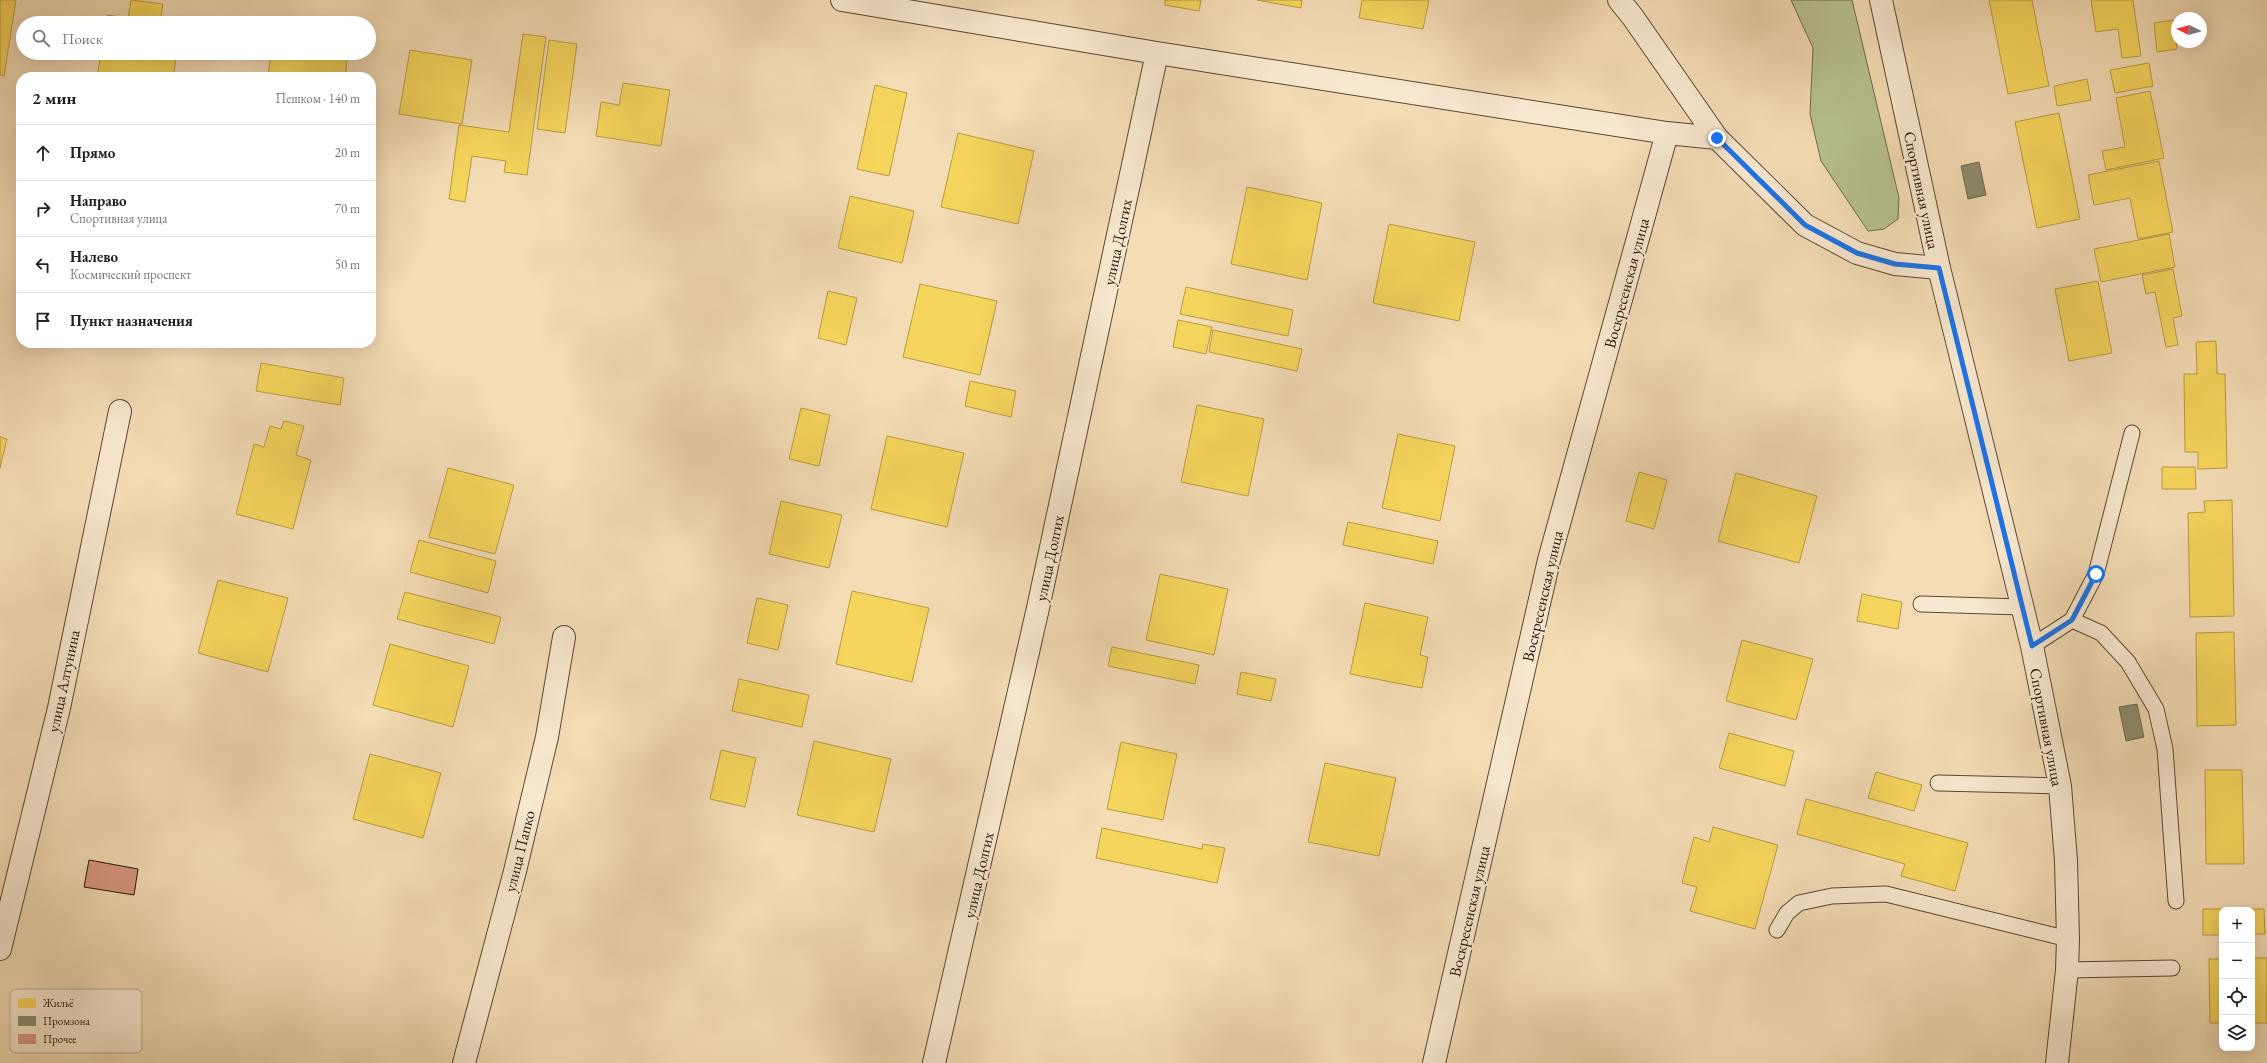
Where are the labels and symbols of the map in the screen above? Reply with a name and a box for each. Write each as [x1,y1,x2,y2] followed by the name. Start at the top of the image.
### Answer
[2171,12,2207,48] north arrow
[1708,129,1726,147] route end
[1899,129,1944,252] street label: Спортивная улица
[1098,197,1137,287] street label: улица Долгих
[1599,215,1654,351] street label: Воскресенская улица
[1030,513,1069,603] street label: улица Долгих
[1517,528,1568,664] street label: Воскресенская улица
[2087,565,2105,583] route start
[42,627,85,734] street label: улица Алтунина
[2025,666,2068,789] street label: Спортивная улица
[499,808,540,894] street label: улица Папко
[958,830,999,920] street label: улица Долгих
[1444,843,1495,979] street label: Воскресенская улица
[10,989,142,1053] legend
[42,996,74,1010] text: Жильё
[43,1014,90,1028] text: Промзона
[43,1032,77,1046] text: Прочее

